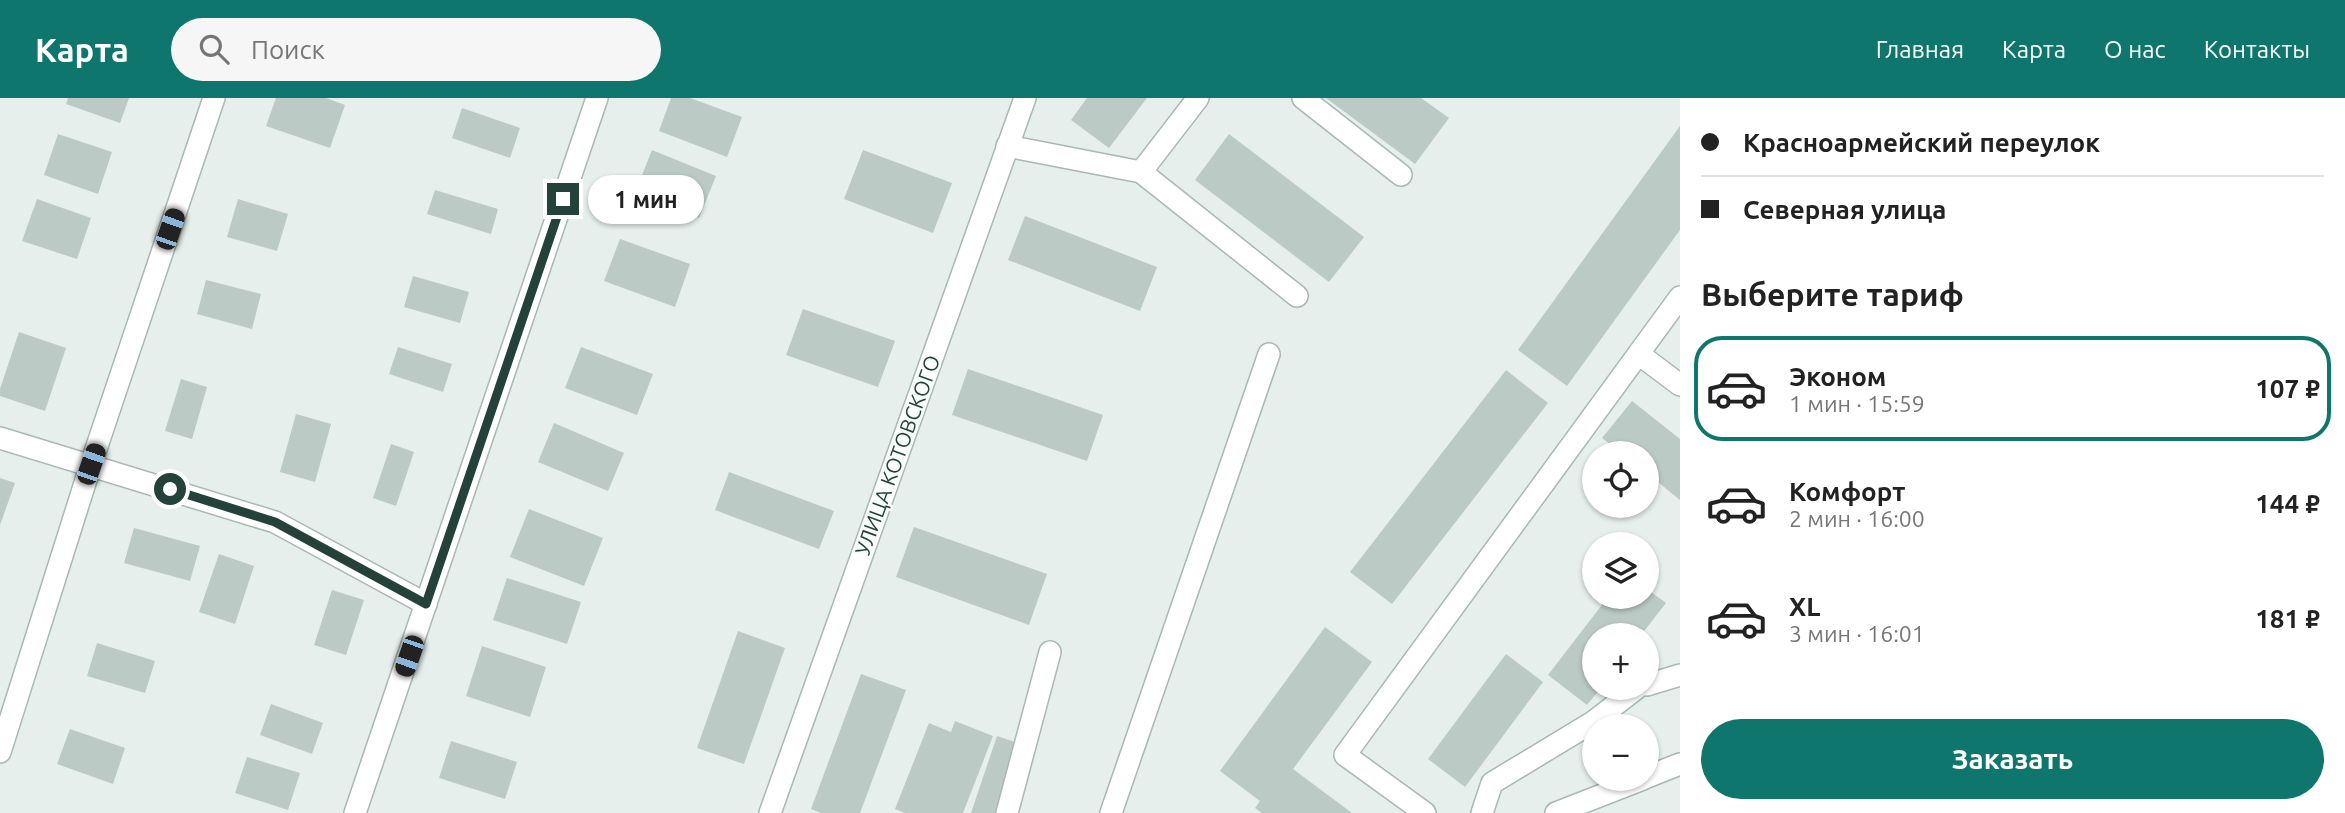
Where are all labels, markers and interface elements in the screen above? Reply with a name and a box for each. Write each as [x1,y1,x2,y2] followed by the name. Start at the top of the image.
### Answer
[171,18,661,81] search box
[195,30,233,68] icon: search
[35,31,129,68] text: Карта
[251,35,325,64] text: Поиск
[1876,36,1964,63] text: Главная
[2002,36,2066,63] text: Карта
[2104,36,2166,63] text: О нас
[2204,36,2310,63] text: Контакты
[1743,128,2100,157] text: Красноармейский переулок
[588,174,703,224] callout: 1 мин
[547,183,579,215] route end
[614,187,678,212] text: 1 мин
[1743,195,1946,224] text: Северная улица
[154,206,187,252] car
[1701,276,1964,312] text: Выберите тариф
[850,352,944,558] street label: УЛИЦА КОТОВСКОГО
[1705,357,1768,420] icon: car
[1789,362,1886,391] text: Эконом
[2255,374,2320,403] text: 107 ₽
[1789,391,1925,416] text: 1 мин · 15:59
[75,441,108,487] car
[1582,441,1659,791] map controls
[1582,441,1659,518] button: locate
[1705,472,1768,535] icon: car
[154,473,186,505] route start
[1789,477,1905,506] text: Комфорт
[2255,489,2320,518] text: 144 ₽
[1789,506,1925,531] text: 2 мин · 16:00
[1582,532,1659,609] button: layers
[1705,587,1768,650] icon: car
[1789,592,1820,621] text: XL
[2255,604,2320,633] text: 181 ₽
[1789,621,1925,646] text: 3 мин · 16:01
[1582,623,1659,700] button: +
[393,633,426,679] car
[1582,714,1659,791] button: −
[1701,719,2324,799] button: Заказать

